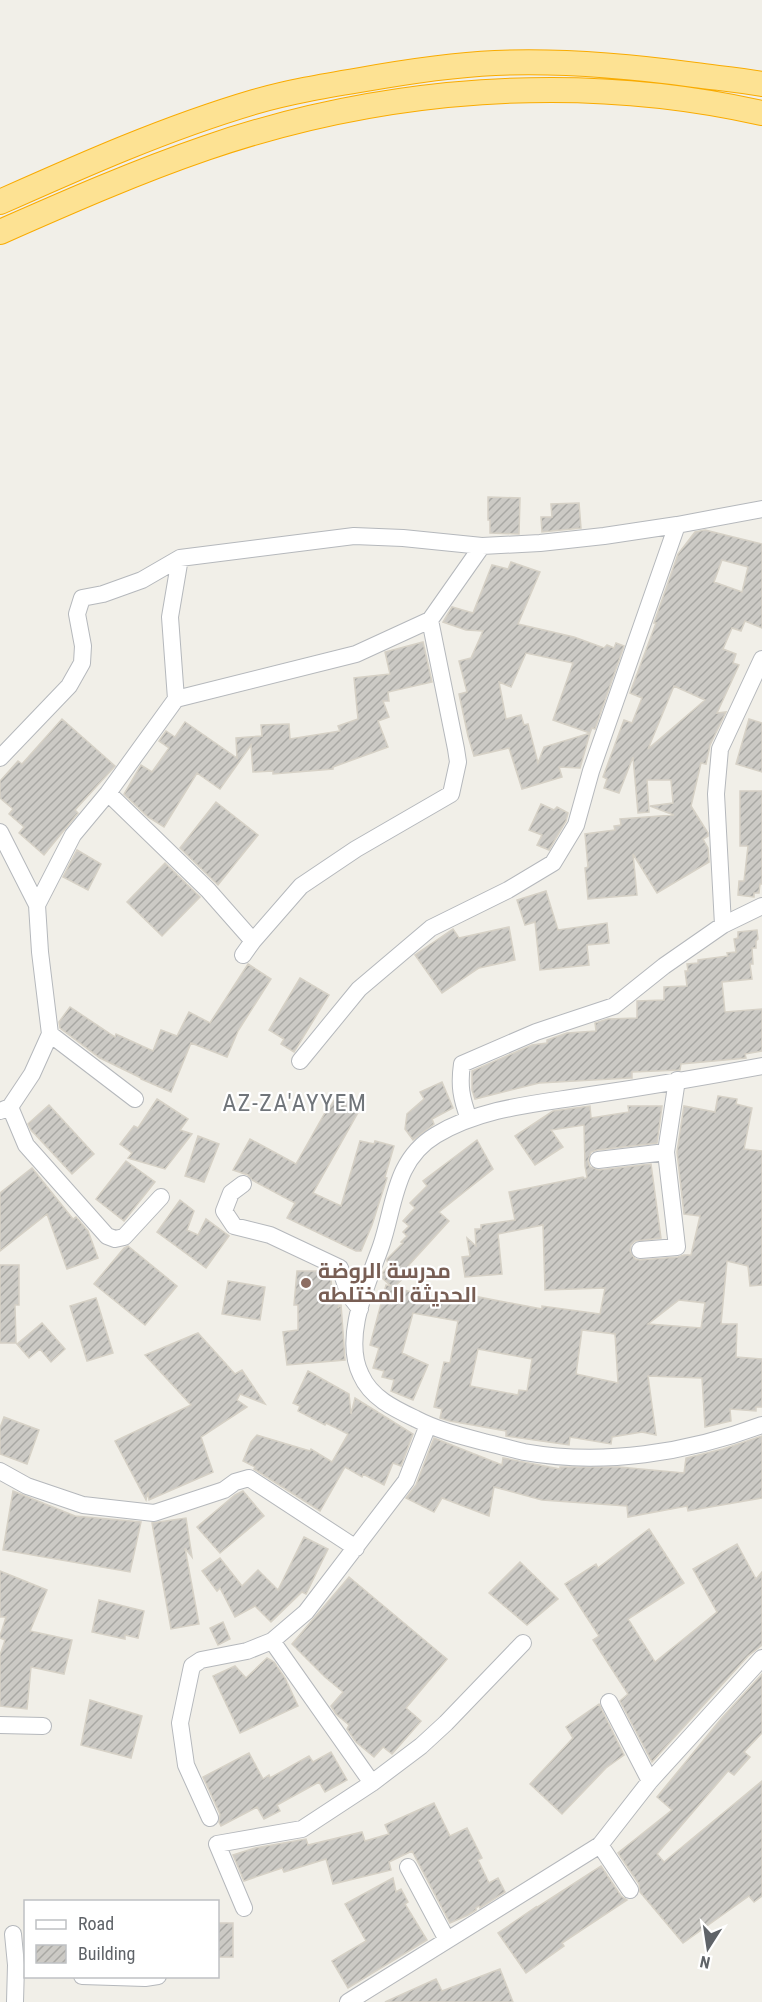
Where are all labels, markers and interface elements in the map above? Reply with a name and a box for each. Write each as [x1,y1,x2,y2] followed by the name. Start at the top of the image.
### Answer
[223,1089,367,1117] district label: AZ-ZA'AYYEM
[318,1259,477,1307] place label: مدرسة الروضة الحديثة المختلطه
[299,1276,313,1290] marker: مدرسة الروضة الحديثة المختلطه
[24,1900,219,1978] legend
[78,1913,114,1934] text: Road
[678,1918,738,1978] north arrow
[78,1943,135,1964] text: Building
[698,1952,712,1972] text: N

